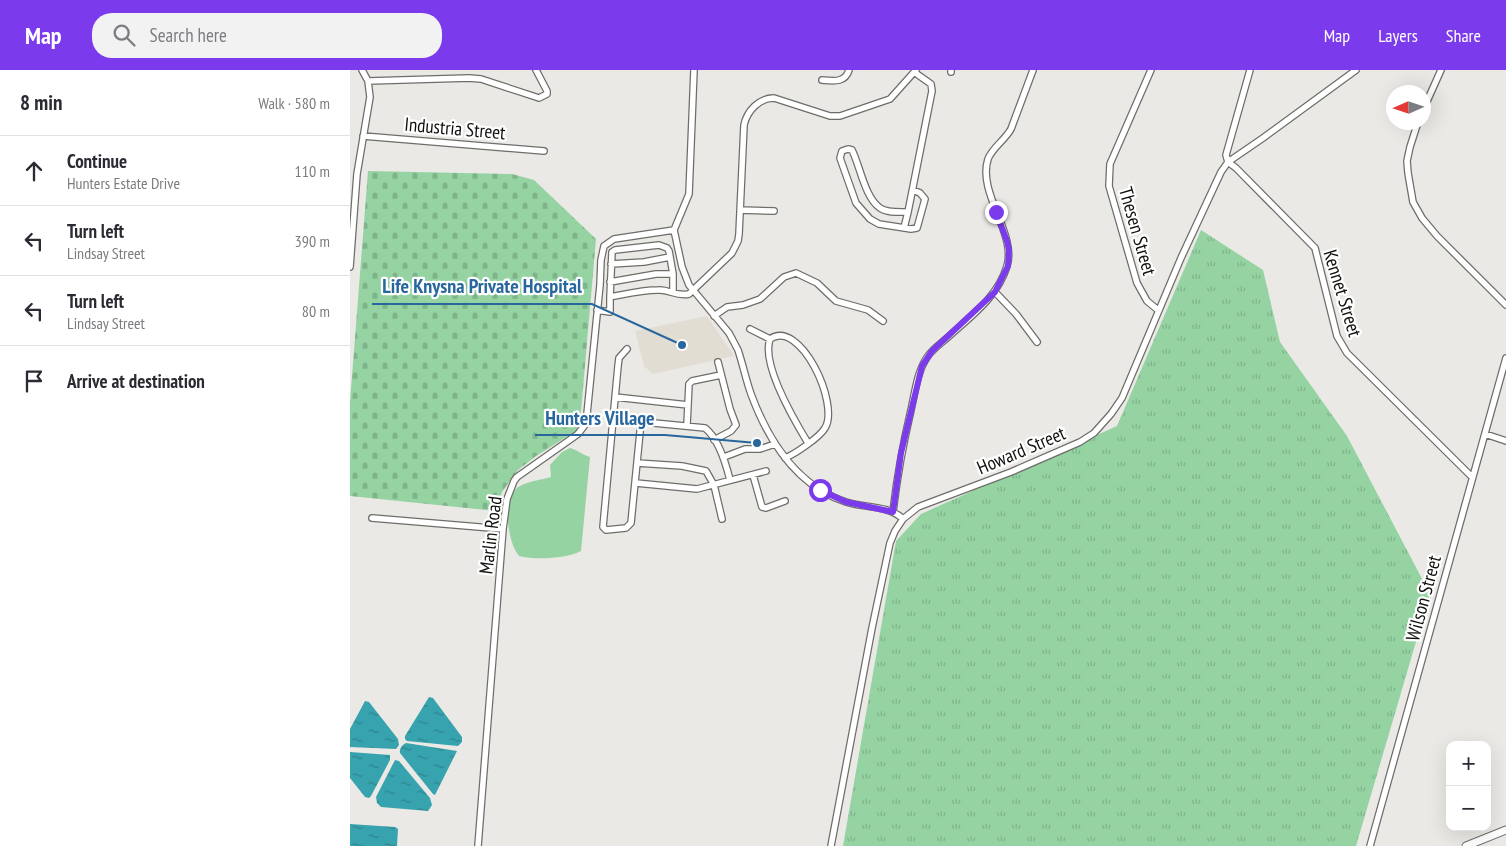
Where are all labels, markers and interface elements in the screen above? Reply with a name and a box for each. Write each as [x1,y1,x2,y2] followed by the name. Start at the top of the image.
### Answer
[92,13,442,58] search box
[25,20,62,51] text: Map
[110,21,138,49] icon: search
[150,23,227,47] text: Search here
[1324,24,1350,47] text: Map
[1378,24,1418,47] text: Layers
[1446,24,1481,47] text: Share
[1386,85,1431,130] north arrow
[20,89,62,116] text: 8 min
[258,93,330,113] text: Walk · 580 m
[404,112,507,144] street label: Industria Street
[67,149,127,173] text: Continue
[20,157,48,185] icon: ahead
[295,161,330,181] text: 110 m
[67,173,180,193] text: Hunters Estate Drive
[1114,184,1162,279] street label: Thesen Street
[985,201,1008,224] route end
[67,219,124,243] text: Turn left
[20,227,48,255] icon: left
[295,231,330,251] text: 390 m
[67,243,145,263] text: Lindsay Street
[1318,247,1368,340] street label: Kennet Street
[372,269,592,304] callout: Life Knysna Private Hospital
[382,273,582,299] text: Life Knysna Private Hospital
[67,289,124,313] text: Turn left
[20,297,48,325] icon: left
[302,301,330,321] text: 80 m
[67,313,145,333] text: Lindsay Street
[20,367,48,395] icon: arrive
[67,369,205,393] text: Arrive at destination
[535,400,665,435] callout: Hunters Village
[545,405,655,431] text: Hunters Village
[973,420,1070,479] street label: Howard Street
[809,479,832,502] route start
[473,495,507,575] street label: Marlin Road
[1400,552,1446,643] street label: Wilson Street
[1446,741,1491,831] map controls
[1446,741,1491,786] button: +
[1446,786,1491,831] button: −

